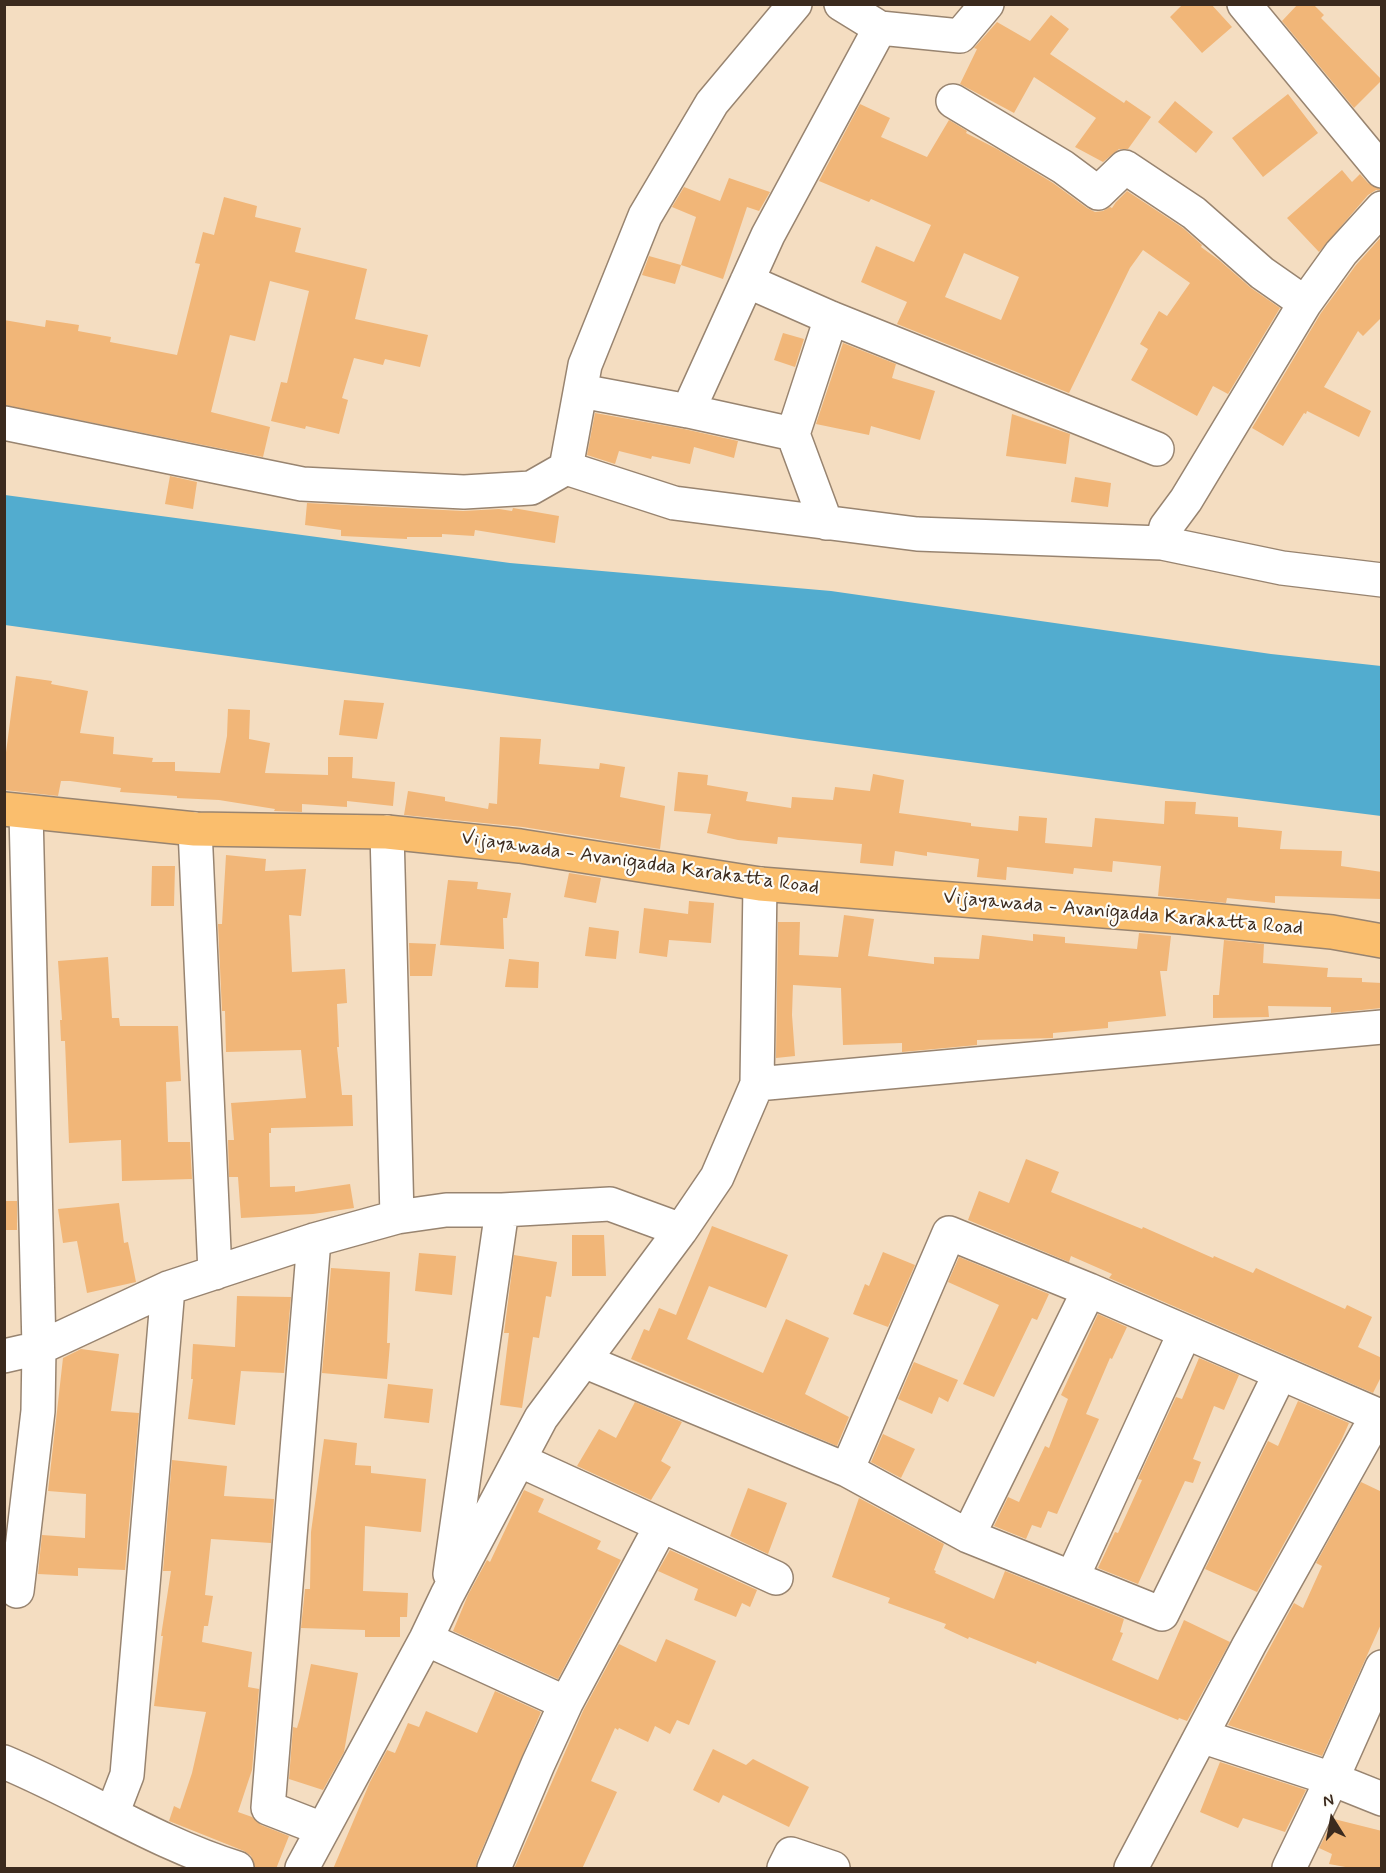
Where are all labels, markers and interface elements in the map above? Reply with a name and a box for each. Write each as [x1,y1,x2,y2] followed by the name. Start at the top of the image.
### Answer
[460,827,820,901] street label: Vijayawada - Avanigadda Karakatta Road
[942,886,1304,942] street label: Vijayawada - Avanigadda Karakatta Road
[1302,1789,1362,1849] north arrow
[1321,1790,1336,1812] text: N

